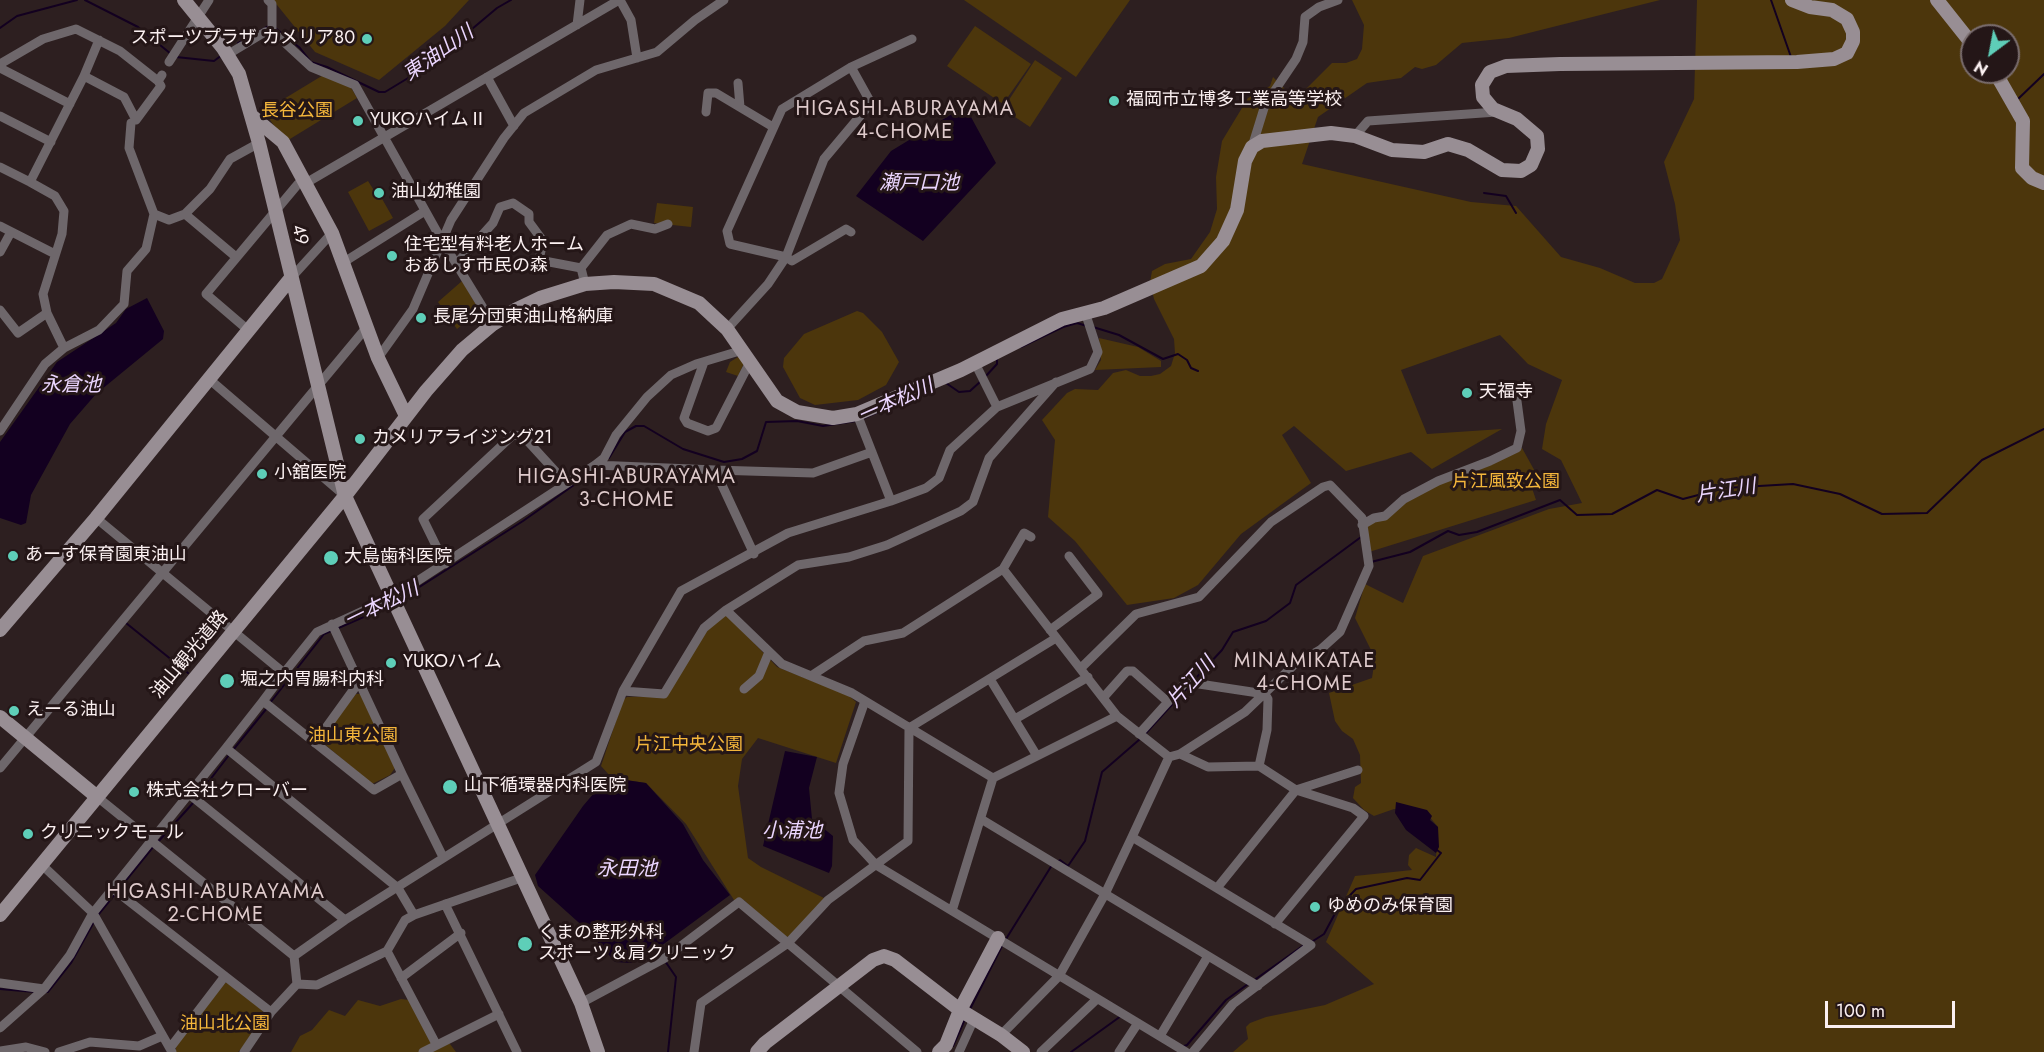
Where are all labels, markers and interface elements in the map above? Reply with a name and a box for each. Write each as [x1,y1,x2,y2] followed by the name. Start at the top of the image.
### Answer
[399,21,479,87] water label: 東油山川
[1960,24,2020,84] north arrow
[131,28,355,50] place label: スポーツプラザ カメリア８０
[360,32,374,46] marker: スポーツプラザ カメリア８０
[1970,55,1993,81] text: N
[1126,90,1342,112] place label: 福岡市立博多工業高等学校
[1107,94,1121,108] marker: 福岡市立博多工業高等学校
[796,98,1014,145] district label: HIGASHI-ABURAYAMA 4-CHOME
[261,101,333,123] park label: 長谷公園
[370,110,487,132] place label: YUKOハイムⅡ
[351,114,365,128] marker: YUKOハイムⅡ
[879,172,959,196] water label: 瀬戸口池
[391,182,481,204] place label: 油山幼稚園
[372,186,386,200] marker: 油山幼稚園
[286,222,312,248] street label: 49
[404,235,584,278] place label: 住宅型有料老人ホーム おあしす市民の森
[385,249,399,263] marker: 住宅型有料老人ホーム おあしす市民の森
[433,307,613,329] place label: 長尾分団東油山格納庫
[414,311,428,325] marker: 長尾分団東油山格納庫
[41,374,101,398] water label: 永倉池
[855,375,937,429] water label: 一本松川
[1479,382,1533,404] place label: 天福寺
[1460,386,1474,400] marker: 天福寺
[372,428,552,450] place label: カメリアライジング21
[353,432,367,446] marker: カメリアライジング21
[274,463,346,485] place label: 小舘医院
[518,466,736,513] district label: HIGASHI-ABURAYAMA 3-CHOME
[255,467,269,481] marker: 小舘医院
[1452,472,1560,494] park label: 片江風致公園
[1694,475,1758,509] water label: 片江川
[25,545,187,567] place label: あーす保育園東油山
[344,547,452,569] place label: 大島歯科医院
[6,549,20,563] marker: あーす保育園東油山
[322,549,340,567] marker: 大島歯科医院
[341,578,423,634] water label: 一本松川
[147,607,233,703] street label: 油山観光道路
[1234,650,1376,697] district label: MINAMIKATAE 4-CHOME
[403,652,502,674] place label: YUKOハイム
[1163,653,1221,713] water label: 片江川
[384,656,398,670] marker: YUKOハイム
[240,670,384,692] place label: 堀之内胃腸科内科
[218,672,236,690] marker: 堀之内胃腸科内科
[26,700,116,722] place label: えーる油山
[7,704,21,718] marker: えーる油山
[308,726,398,748] park label: 油山東公園
[635,735,743,757] park label: 片江中央公園
[464,776,626,798] place label: 山下循環器内科医院
[441,778,459,796] marker: 山下循環器内科医院
[146,781,308,803] place label: 株式会社クローバー
[127,785,141,799] marker: 株式会社クローバー
[762,820,822,844] water label: 小浦池
[40,823,184,845] place label: クリニックモール
[21,827,35,841] marker: クリニックモール
[597,858,657,882] water label: 永田池
[107,881,325,928] district label: HIGASHI-ABURAYAMA 2-CHOME
[1327,896,1453,918] place label: ゆめのみ保育園
[1308,900,1322,914] marker: ゆめのみ保育園
[538,923,736,966] place label: くまの整形外科 スポーツ＆肩クリニック
[516,935,534,953] marker: くまの整形外科 スポーツ＆肩クリニック
[1828,989,1958,1027] scale bar
[1836,998,1885,1024] text: 100 m
[180,1014,270,1036] park label: 油山北公園

